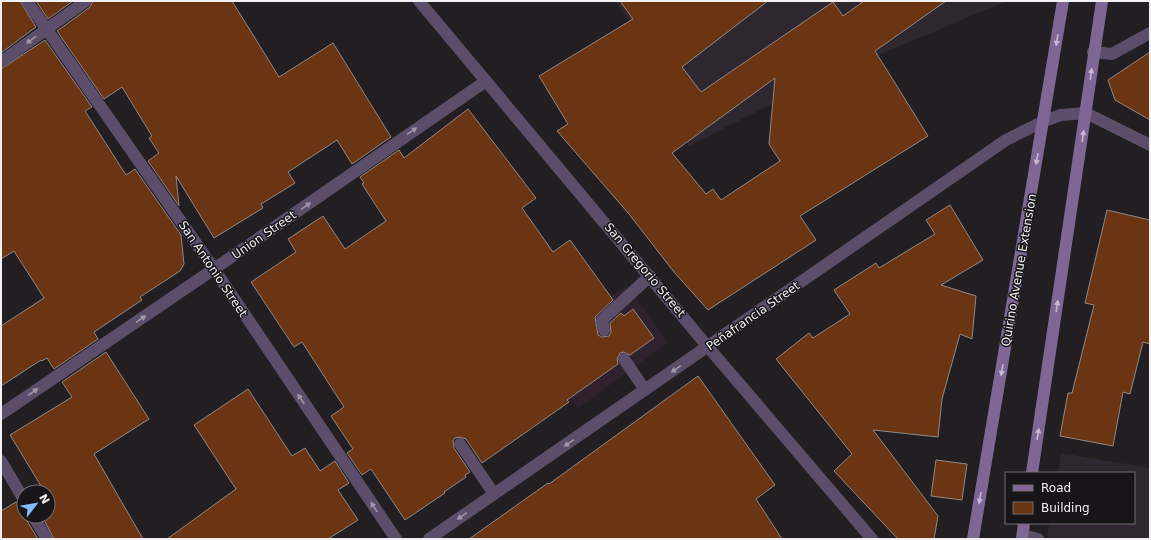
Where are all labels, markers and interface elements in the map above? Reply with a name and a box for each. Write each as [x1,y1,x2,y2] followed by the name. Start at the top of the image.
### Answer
[1054,33,1060,46] one-way arrow
[26,36,37,44] one-way arrow
[1087,68,1094,80] one-way arrow
[407,128,418,135] one-way arrow
[1080,130,1086,142] one-way arrow
[1034,153,1040,165] one-way arrow
[999,193,1039,347] street label: Quirino Avenue Extension
[300,202,311,210] one-way arrow
[229,208,299,262] street label: Union Street
[176,218,251,320] street label: San Antonio Street
[602,220,689,320] street label: San Gregorio Street
[704,278,803,354] street label: Peñafrancia Street
[1054,300,1060,312] one-way arrow
[136,315,146,323] one-way arrow
[998,364,1004,376] one-way arrow
[671,365,681,373] one-way arrow
[28,388,38,396] one-way arrow
[297,394,305,404] one-way arrow
[1035,428,1041,441] one-way arrow
[564,439,574,447] one-way arrow
[1005,472,1135,524] legend
[1041,481,1071,495] text: Road
[16,484,56,524] north arrow
[36,492,52,506] text: N
[977,492,983,504] one-way arrow
[370,501,378,512] one-way arrow
[1041,501,1090,515] text: Building
[456,513,468,520] one-way arrow

